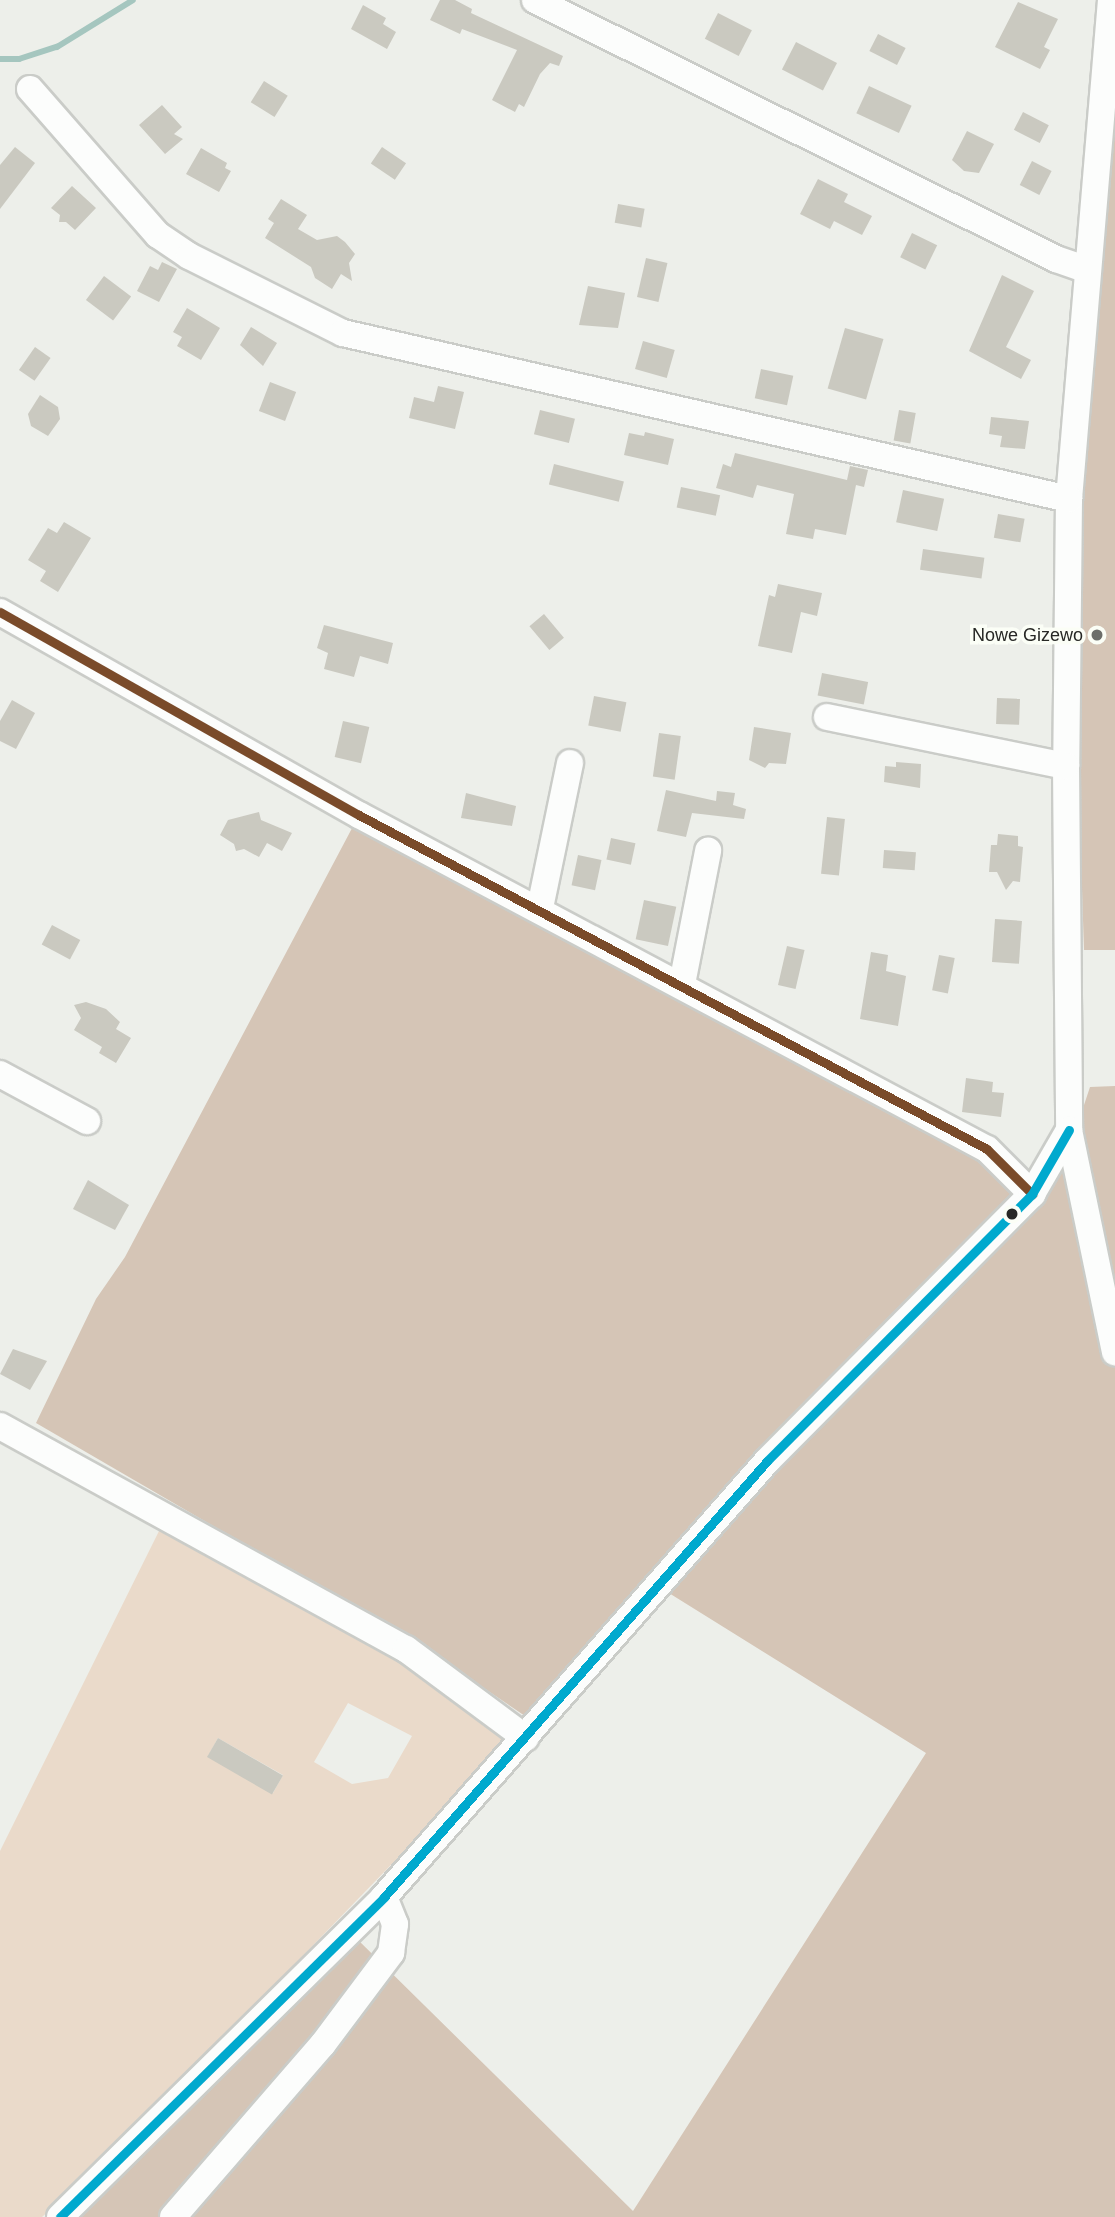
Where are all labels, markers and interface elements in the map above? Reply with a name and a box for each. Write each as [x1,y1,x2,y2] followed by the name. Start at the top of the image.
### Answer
[972,624,1083,646] place label: Nowe Gizewo
[1089,627,1105,643] marker: Nowe Gizewo
[1005,1207,1019,1221] unlabelled marker

